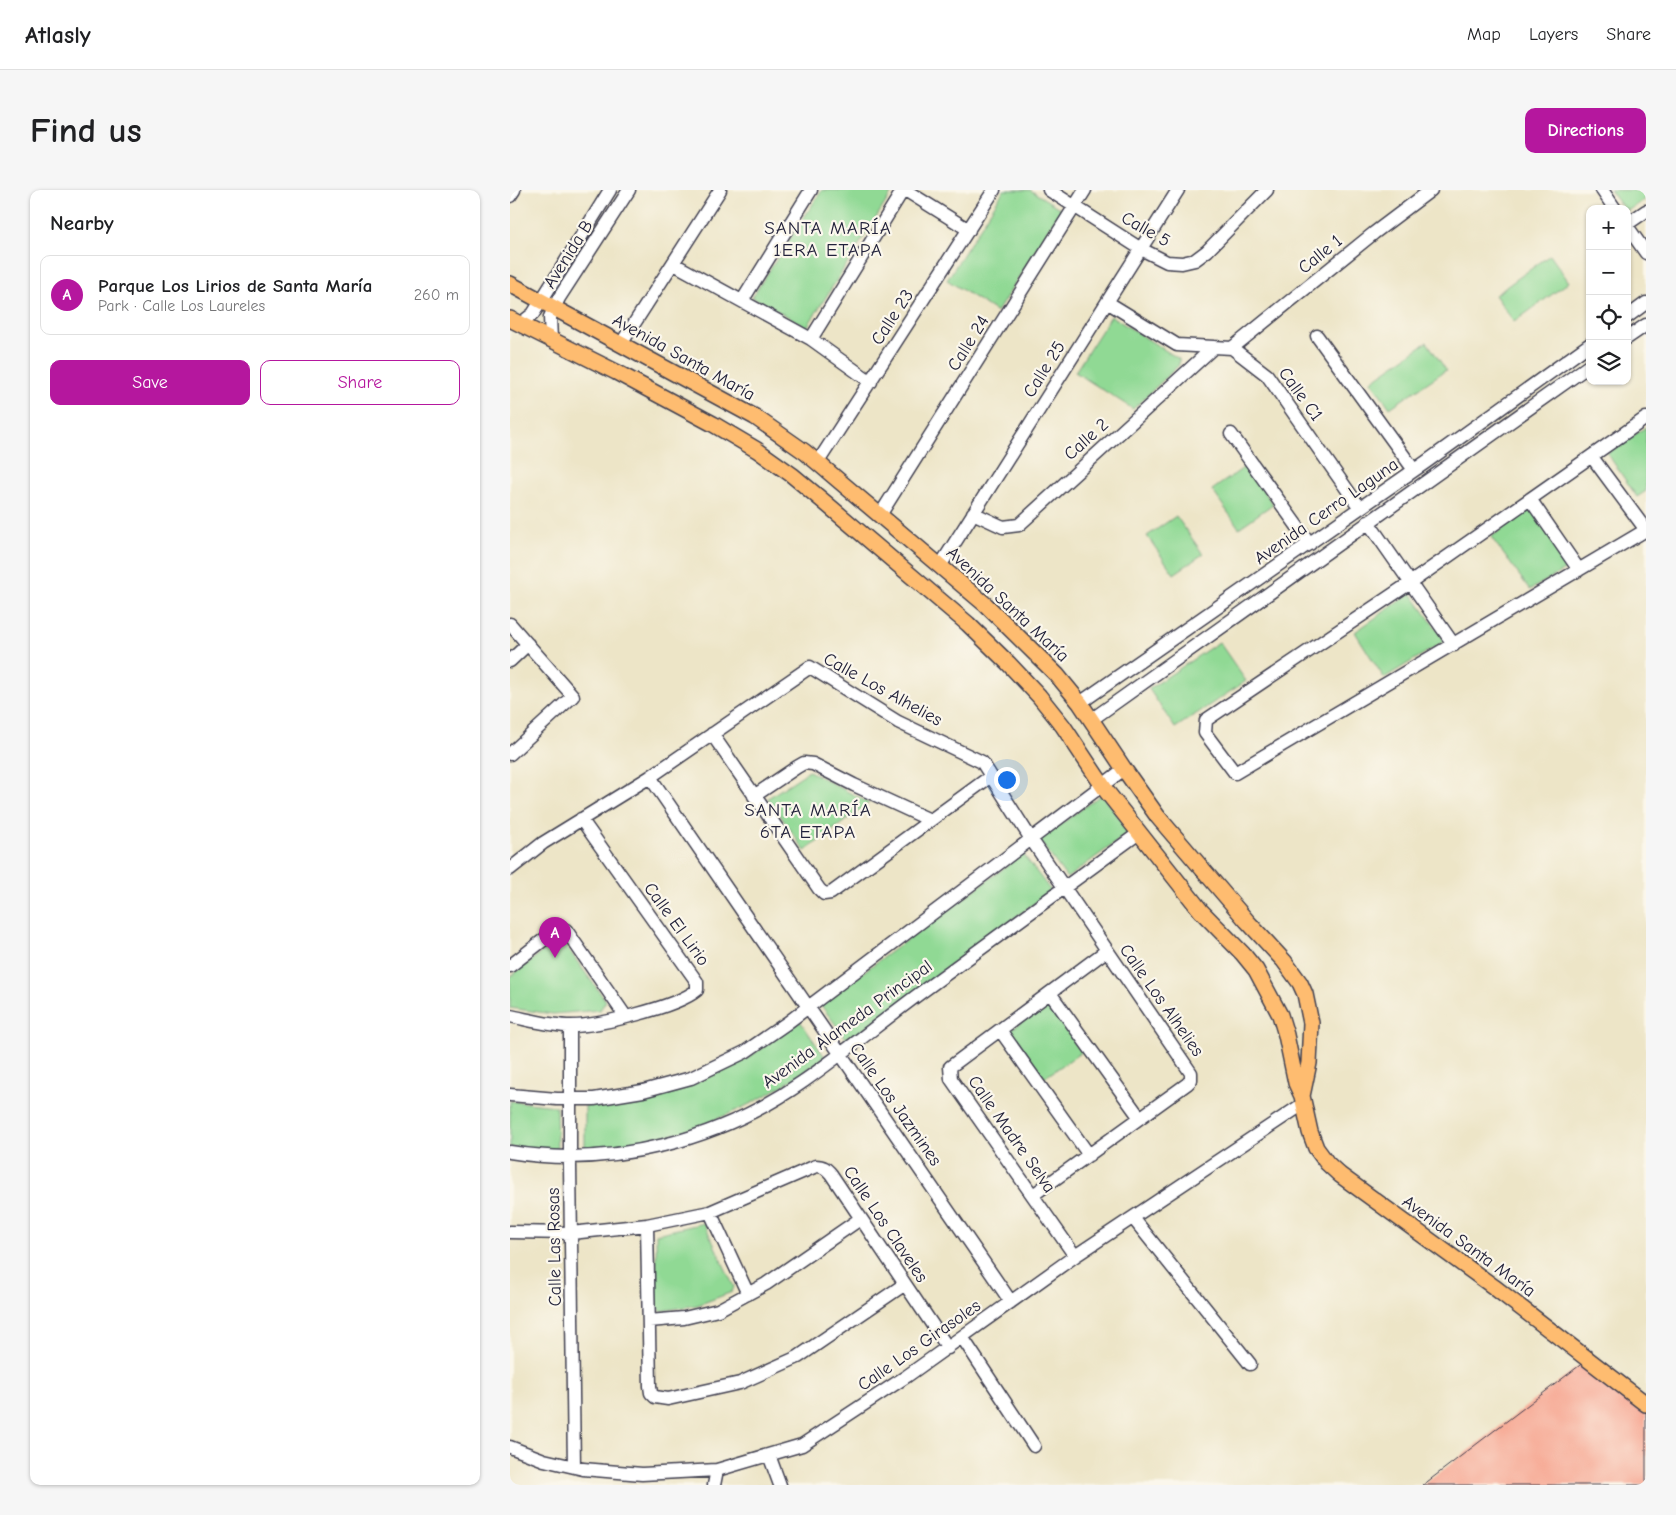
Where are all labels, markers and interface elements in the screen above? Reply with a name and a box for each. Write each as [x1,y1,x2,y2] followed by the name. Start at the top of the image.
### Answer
[25,21,91,49] text: Atlasly
[1467,24,1501,45] text: Map
[1529,24,1578,45] text: Layers
[1606,24,1651,45] text: Share
[1525,108,1646,153] button: Directions
[30,110,142,151] text: Find us
[1586,205,1631,385] map controls
[1586,205,1631,250] button: +
[1118,207,1174,252] street label: Calle 5
[50,211,114,235] text: Nearby
[539,216,598,292] street label: Avenida B
[764,217,892,261] district label: SANTA MARÍA 1ERA ETAPA
[1294,230,1347,278] street label: Calle 1
[1586,250,1631,295] button: −
[98,275,372,297] text: Parque Los Lirios de Santa María
[63,286,71,304] text: A
[414,286,459,304] text: 260 m
[867,286,918,349] street label: Calle 23
[1586,295,1631,340] button: locate
[98,297,265,315] text: Park · Calle Los Laureles
[609,310,759,405] street label: Avenida Santa María
[943,312,994,375] street label: Calle 24
[1019,337,1070,401] street label: Calle 25
[1586,340,1631,385] button: layers
[50,360,250,405] button: Save
[260,360,460,405] button: Share
[1274,363,1327,425] street label: Calle C1
[1060,414,1113,465] street label: Calle 2
[1250,454,1402,569] street label: Avenida Cerro Laguna
[942,542,1073,666] street label: Avenida Santa María
[820,648,946,731] street label: Calle Los Alhelies
[994,767,1020,793] your location
[744,799,872,843] district label: SANTA MARÍA 6TA ETAPA
[639,879,714,970] street label: Calle El Lirio
[539,917,571,958] pin: A
[1115,940,1208,1061] street label: Calle Los Alhelies
[758,956,936,1093] street label: Avenida Alameda Principal
[845,1039,946,1170] street label: Calle Los Jazmines
[963,1072,1060,1197] street label: Calle Madre Selva
[839,1162,932,1286] street label: Calle Los Claveles
[543,1187,566,1307] street label: Calle Las Rosas
[1398,1191,1539,1302] street label: Avenida Santa María
[854,1295,985,1396] street label: Calle Los Girasoles

